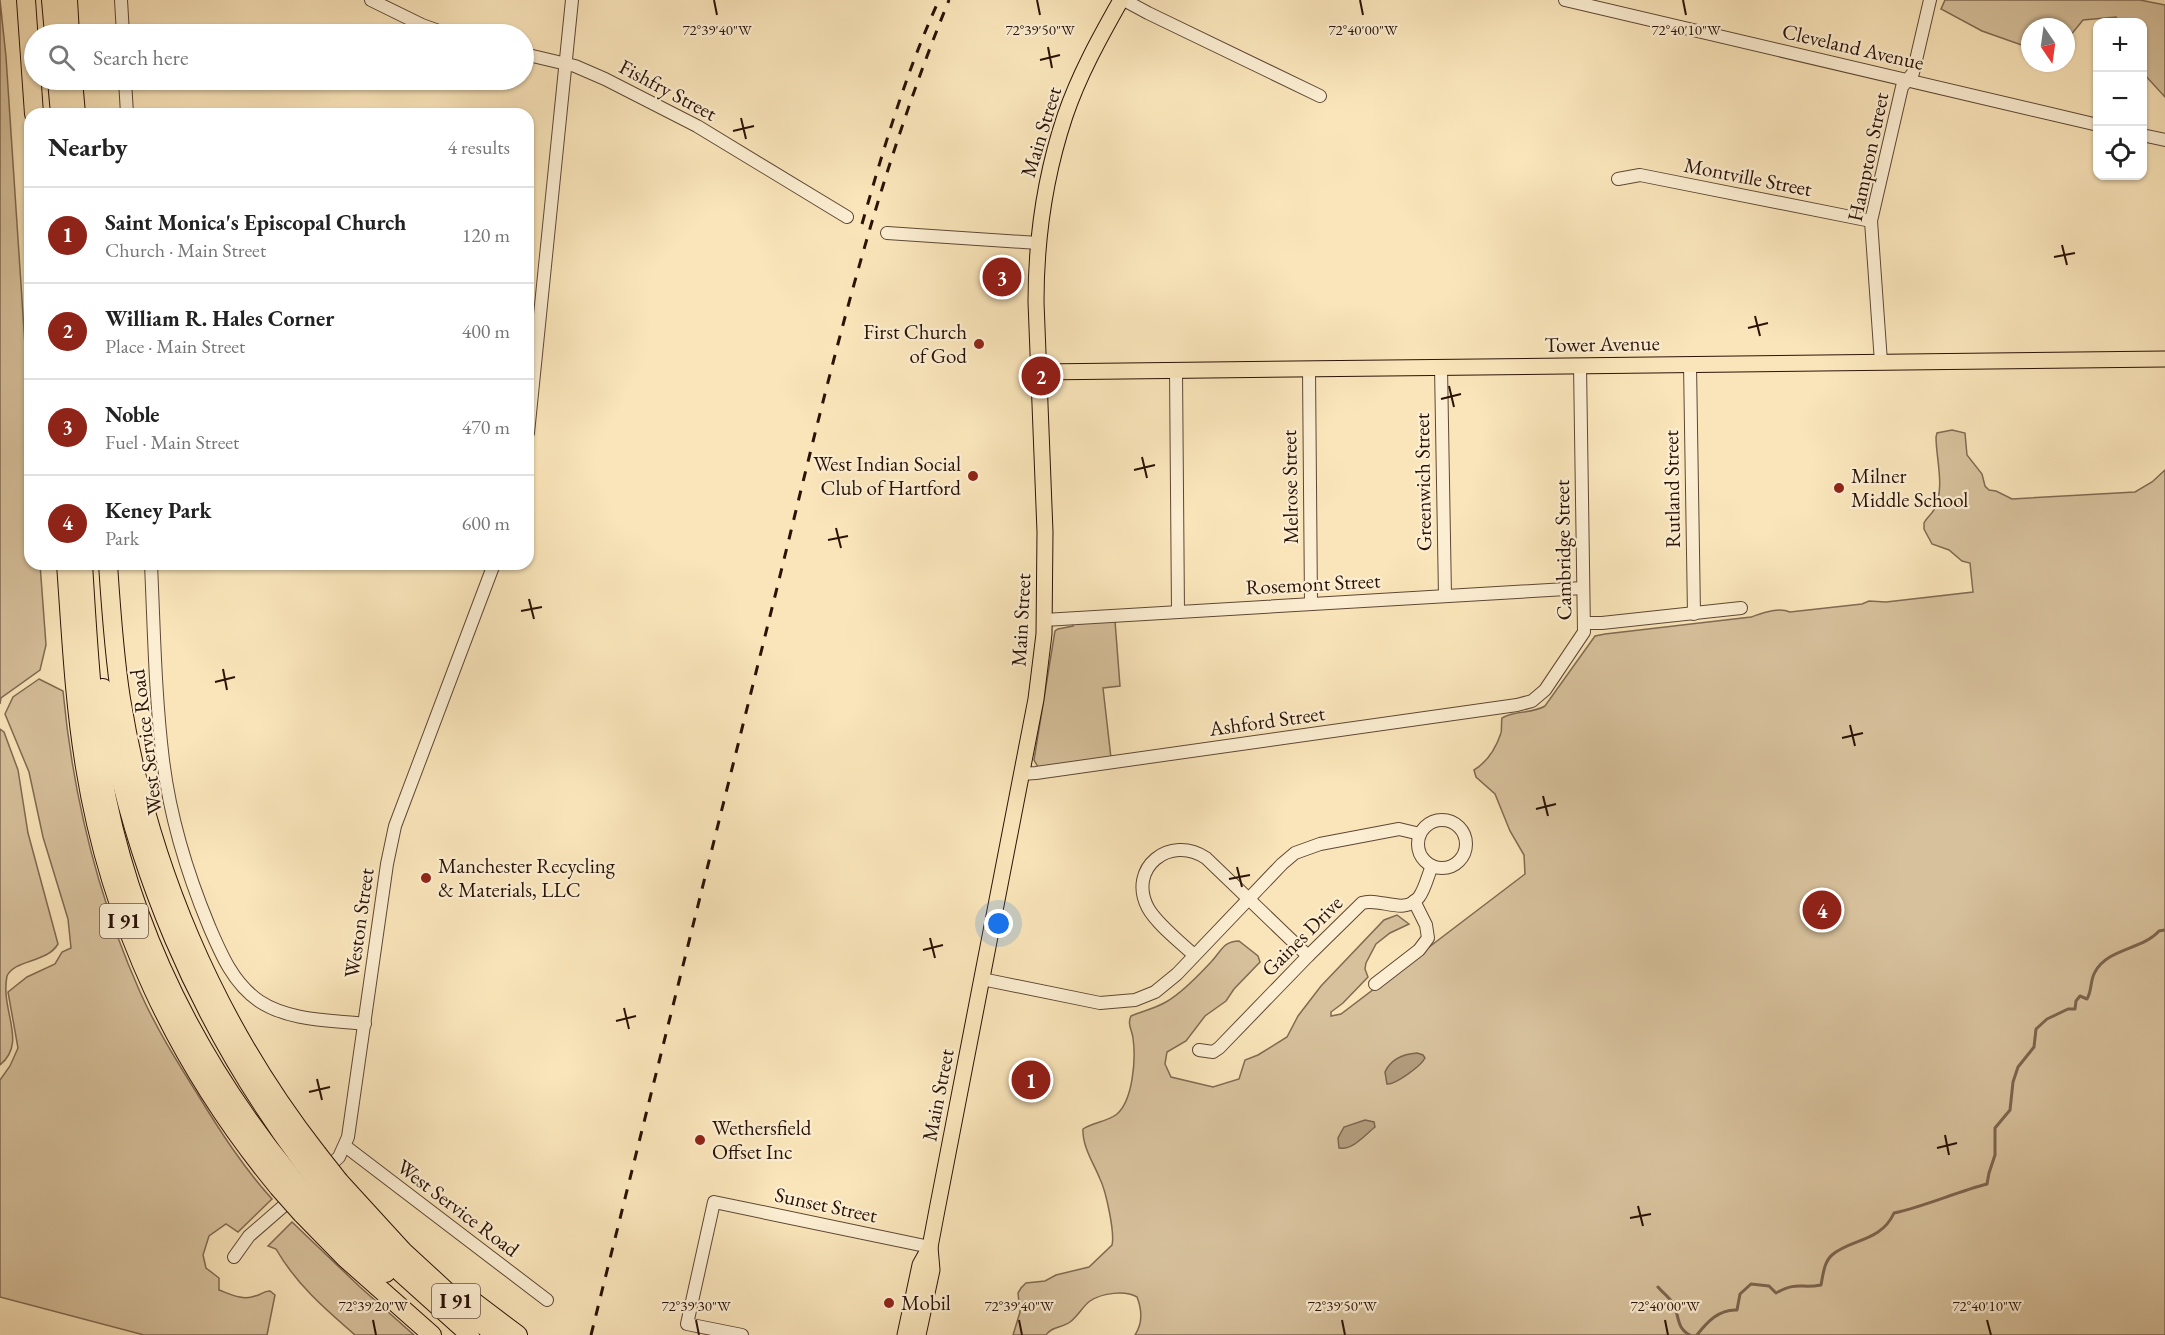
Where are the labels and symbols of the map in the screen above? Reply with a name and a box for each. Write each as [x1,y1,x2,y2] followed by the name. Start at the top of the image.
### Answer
[1780,17,1927,76] street label: Cleveland Avenue
[2021,18,2075,72] north arrow
[682,20,752,39] text: 72°39'40"W
[1005,20,1075,39] text: 72°39'50"W
[1328,20,1398,39] text: 72°40'00"W
[1651,20,1721,39] text: 72°40'10"W
[615,53,722,127] street label: Fishfry Street
[1014,83,1067,180] street label: Main Street
[1841,90,1894,224] street label: Hampton Street
[1682,151,1815,202] street label: Montville Street
[982,254,1022,300] pin: 3
[863,318,967,369] place label: First Church of God
[1544,329,1660,358] street label: Tower Avenue
[972,337,986,351] marker: First Church of God
[1022,354,1060,398] pin: 2
[1408,412,1437,551] street label: Greenwich Street
[1275,429,1304,544] street label: Melrose Street
[1657,429,1686,548] street label: Rutland Street
[813,450,961,501] place label: West Indian Social Club of Hartford
[1851,462,1968,513] place label: Milner Middle School
[966,469,980,483] marker: West Indian Social Club of Hartford
[1548,479,1577,621] street label: Cambridge Street
[1832,481,1846,495] marker: Milner Middle School
[1245,566,1382,601] street label: Rosemont Street
[1005,572,1036,667] street label: Main Street
[123,667,168,817] street label: West Service Road
[1206,699,1327,742] street label: Ashford Street
[438,852,616,903] place label: Manchester Recycling & Materials, LLC
[337,866,380,980] street label: Weston Street
[419,871,433,885] marker: Manchester Recycling & Materials, LLC
[1802,888,1842,932] pin: 4
[1255,889,1348,982] street label: Gaines Drive
[100,904,148,938] road number: I 91
[984,909,1013,938] your location
[915,1046,960,1143] street label: Main Street
[1012,1058,1050,1102] pin: 1
[712,1114,812,1165] place label: Wethersfield Offset Inc
[693,1133,707,1147] marker: Wethersfield Offset Inc
[392,1153,525,1263] street label: West Service Road
[773,1181,880,1229] street label: Sunset Street
[432,1284,480,1318] road number: I 91
[901,1289,951,1316] place label: Mobil
[338,1296,408,1315] text: 72°39'20"W
[661,1296,731,1315] text: 72°39'30"W
[882,1296,896,1310] marker: Mobil
[984,1296,1054,1315] text: 72°39'40"W
[1307,1296,1377,1315] text: 72°39'50"W
[1630,1296,1700,1315] text: 72°40'00"W
[1952,1296,2022,1315] text: 72°40'10"W

